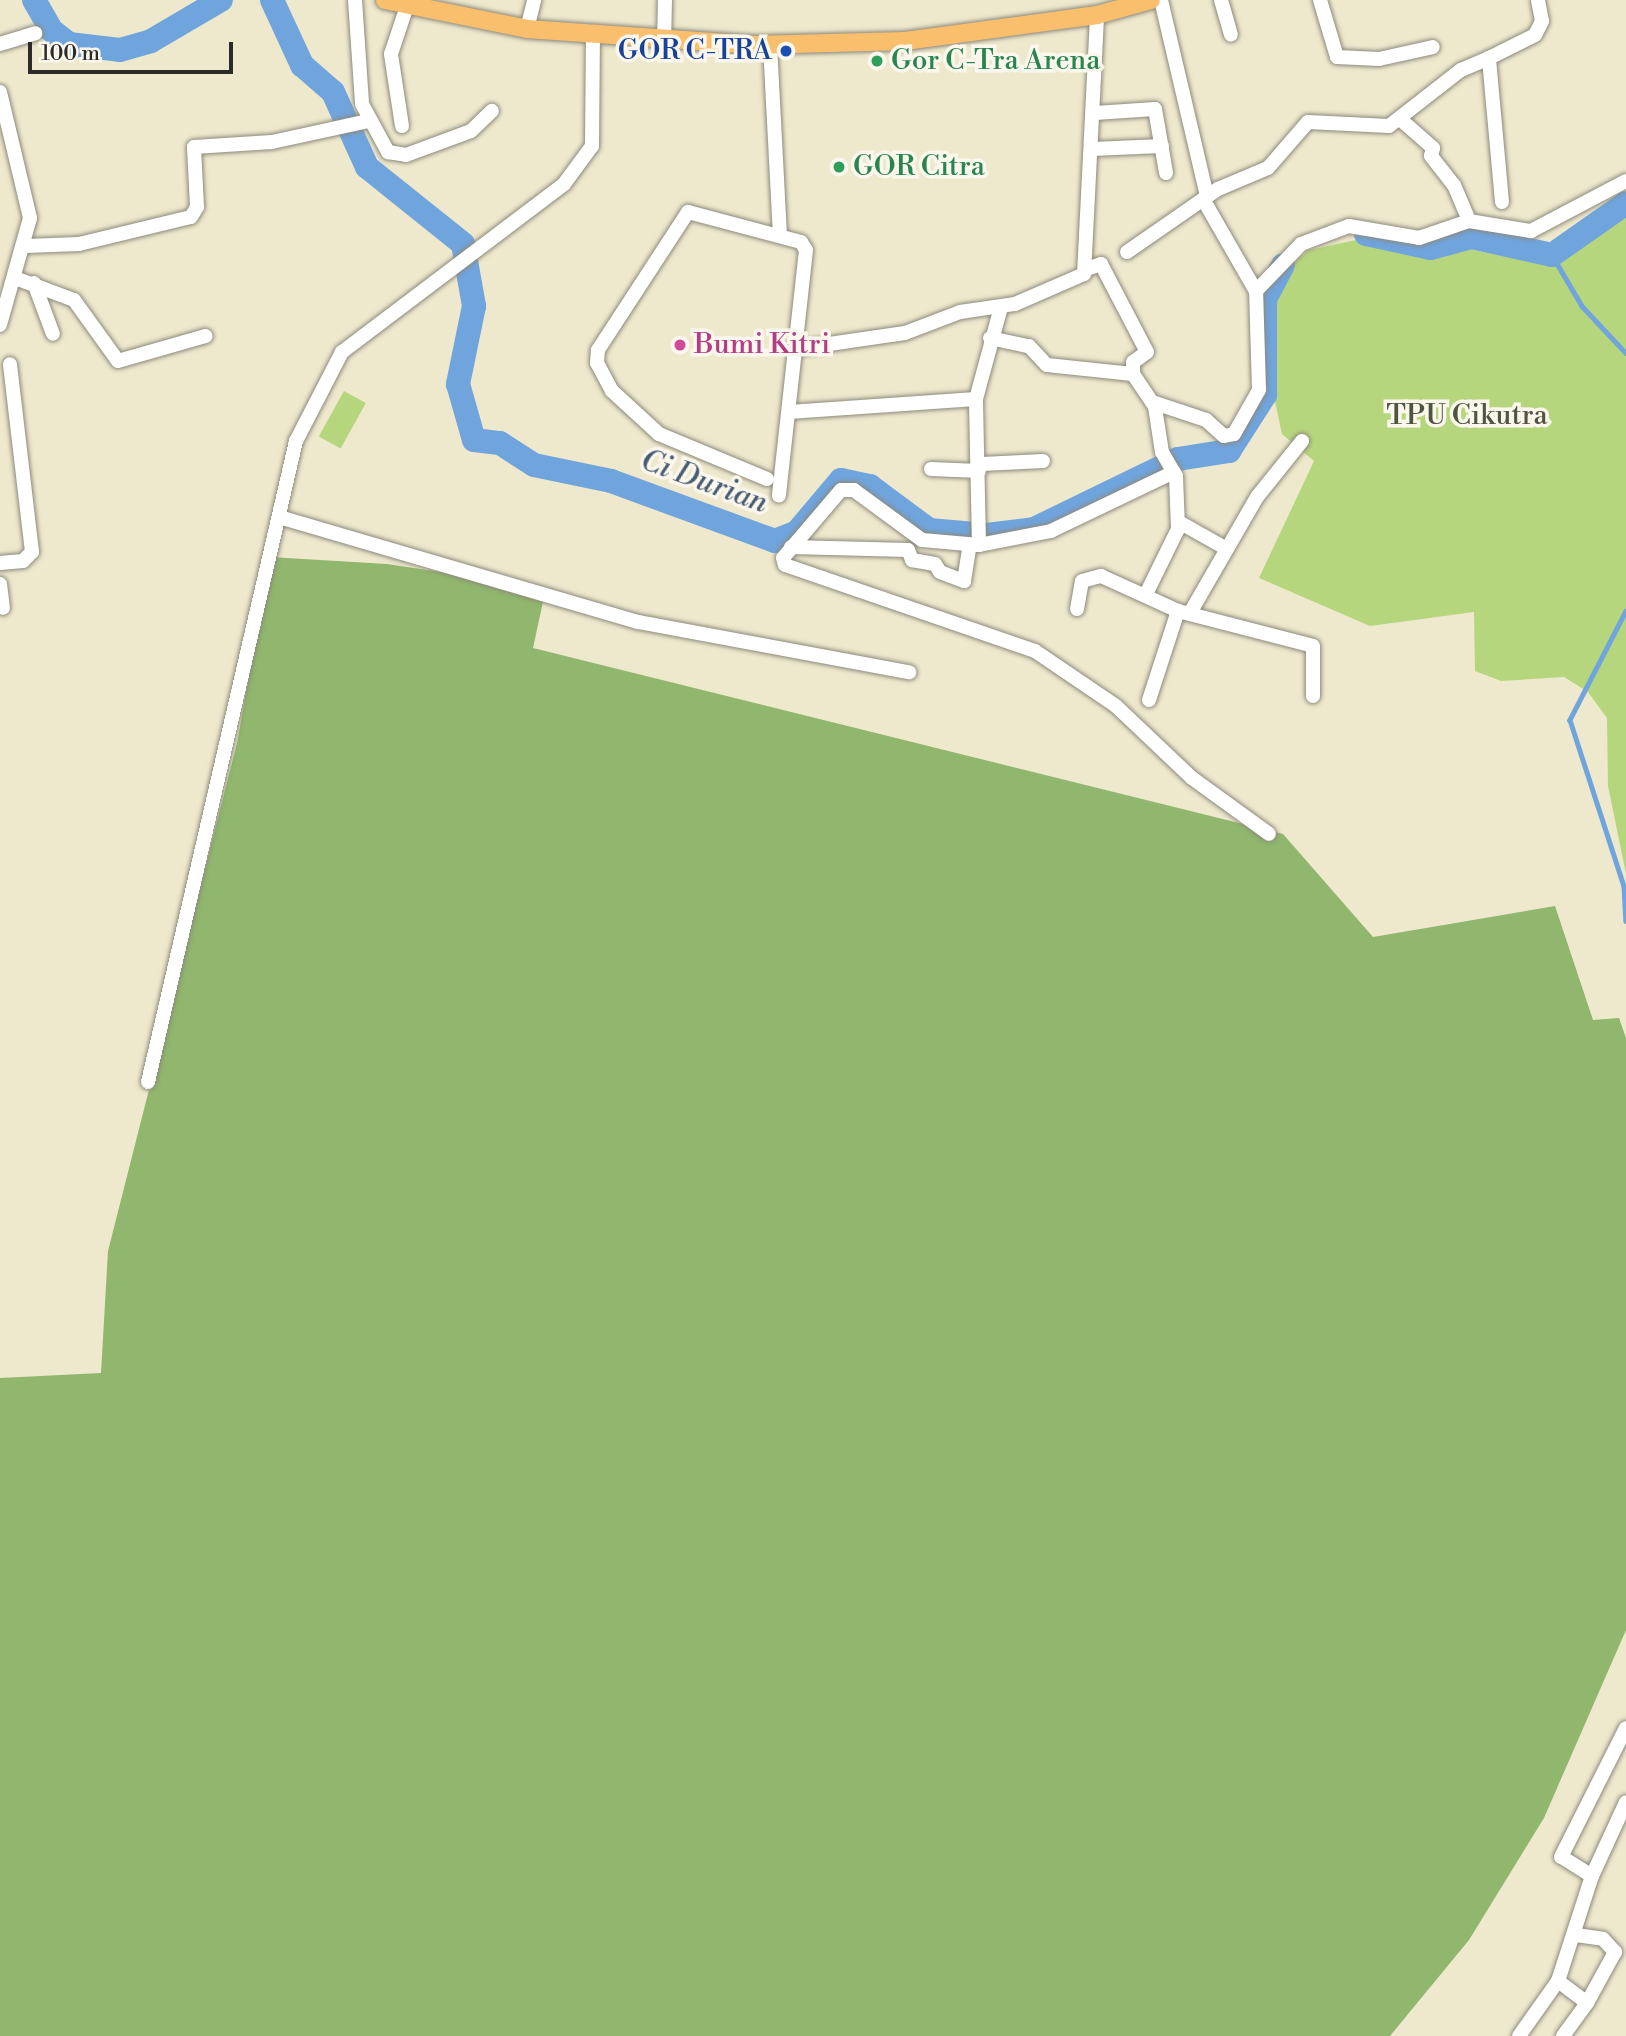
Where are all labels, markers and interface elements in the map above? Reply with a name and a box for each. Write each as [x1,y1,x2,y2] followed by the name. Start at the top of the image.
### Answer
[32,28,236,72] scale bar
[618,34,772,68] place label: GOR C-TRA
[41,41,100,67] text: 100 m
[778,43,794,59] marker: GOR C-TRA
[891,44,1100,78] place label: Gor C-Tra Arena
[869,53,885,69] marker: Gor C-Tra Arena
[853,150,985,184] place label: GOR Citra
[831,159,847,175] marker: GOR Citra
[694,328,830,362] place label: Bumi Kitri
[672,337,688,353] marker: Bumi Kitri
[1386,399,1548,433] park label: TPU Cikutra
[636,442,772,522] water label: Ci Durian

